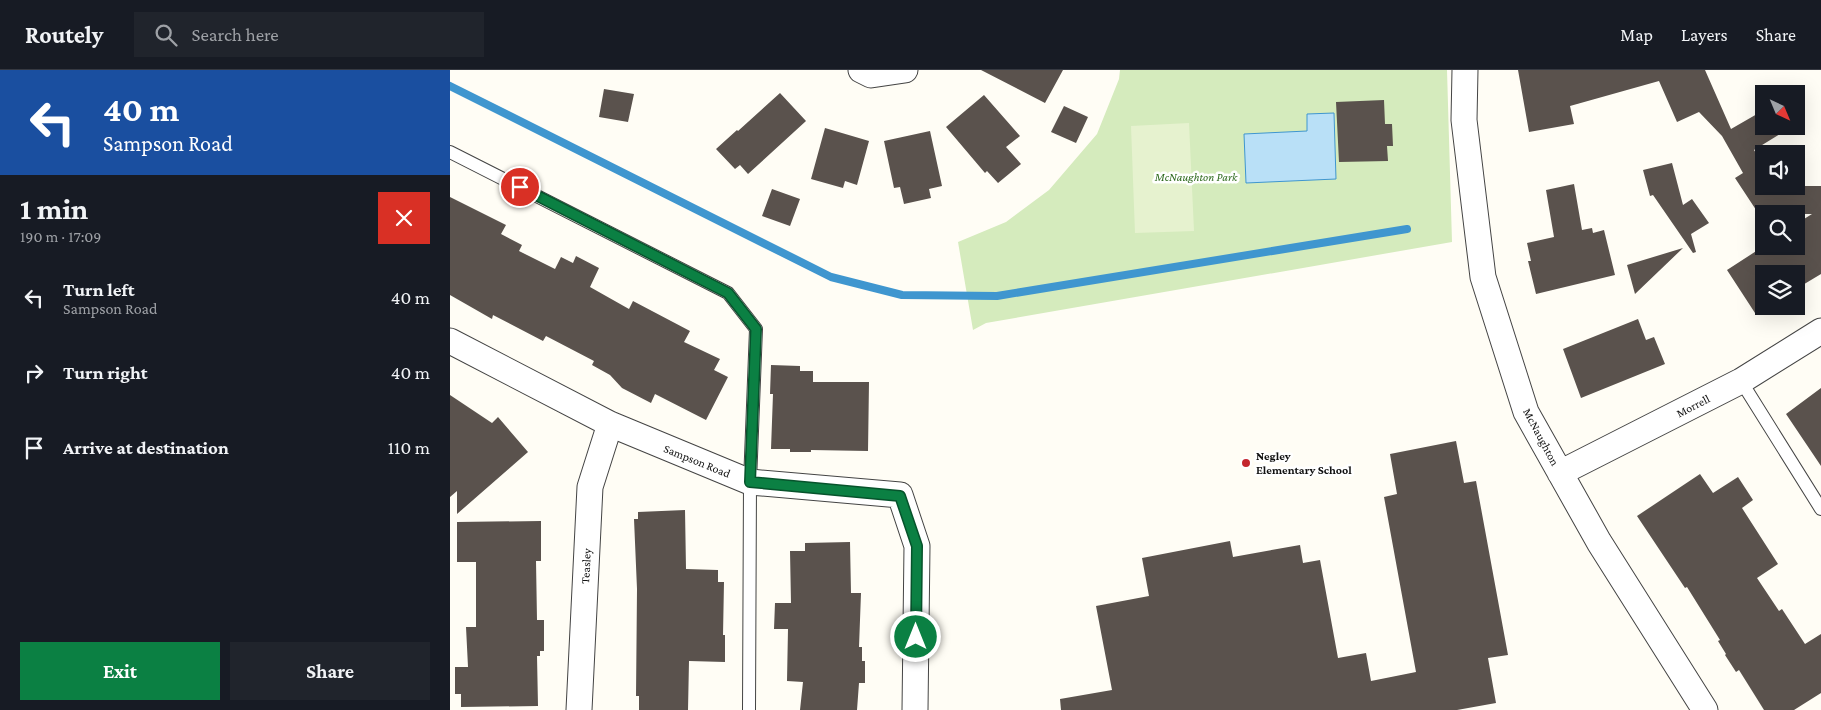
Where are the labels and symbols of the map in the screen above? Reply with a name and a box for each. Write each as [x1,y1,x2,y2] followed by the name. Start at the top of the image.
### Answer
[1755,85,1805,135] north arrow
[499,166,541,208] pin
[1154,170,1238,184] park label: McNaughton Park
[1674,392,1712,420] street label: Morrell
[1520,406,1562,469] street label: McNaughton
[662,441,733,481] street label: Sampson Road
[1256,449,1352,477] place label: Negley Elementary School
[1240,457,1252,469] marker: Negley Elementary School
[578,547,594,584] street label: Teasley
[889,610,941,662] position arrow

